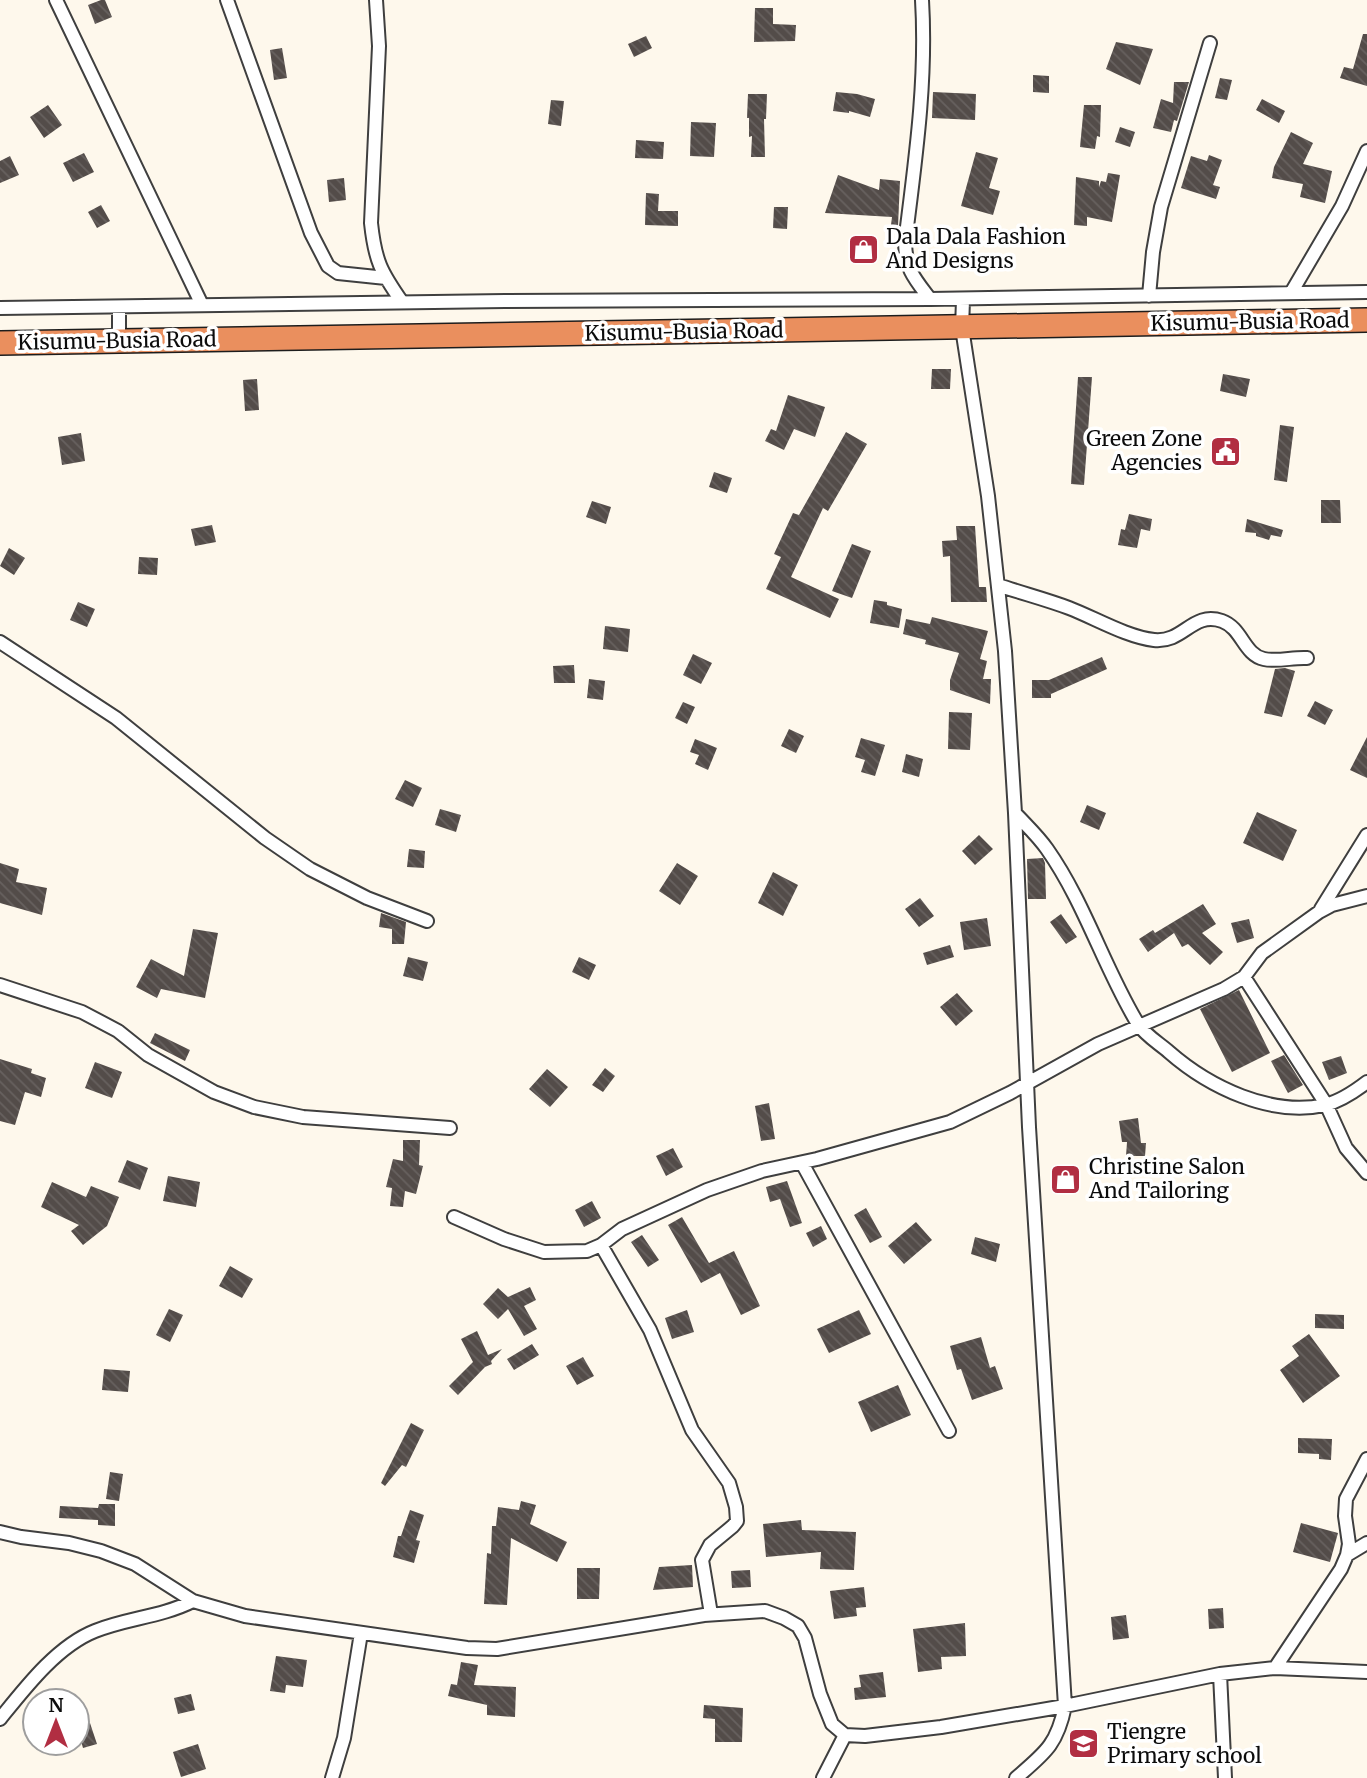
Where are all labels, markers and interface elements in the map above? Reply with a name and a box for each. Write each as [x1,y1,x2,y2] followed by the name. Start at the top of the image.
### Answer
[885,223,1066,274] place label: Dala Dala Fashion And Designs
[846,232,880,266] shop icon: Dala Dala Fashion And Designs
[1150,306,1350,337] street label: Kisumu-Busia Road
[584,316,784,347] street label: Kisumu-Busia Road
[17,325,217,356] street label: Kisumu-Busia Road
[1086,425,1202,476] place label: Green Zone Agencies
[1208,434,1242,468] public building icon: Green Zone Agencies
[1088,1153,1245,1204] place label: Christine Salon And Tailoring
[1049,1162,1083,1196] shop icon: Christine Salon And Tailoring
[21,1687,91,1757] north arrow
[48,1693,64,1717] text: N
[1107,1718,1262,1769] place label: Tiengre Primary school
[1067,1727,1101,1761] school or university icon: Tiengre Primary school

